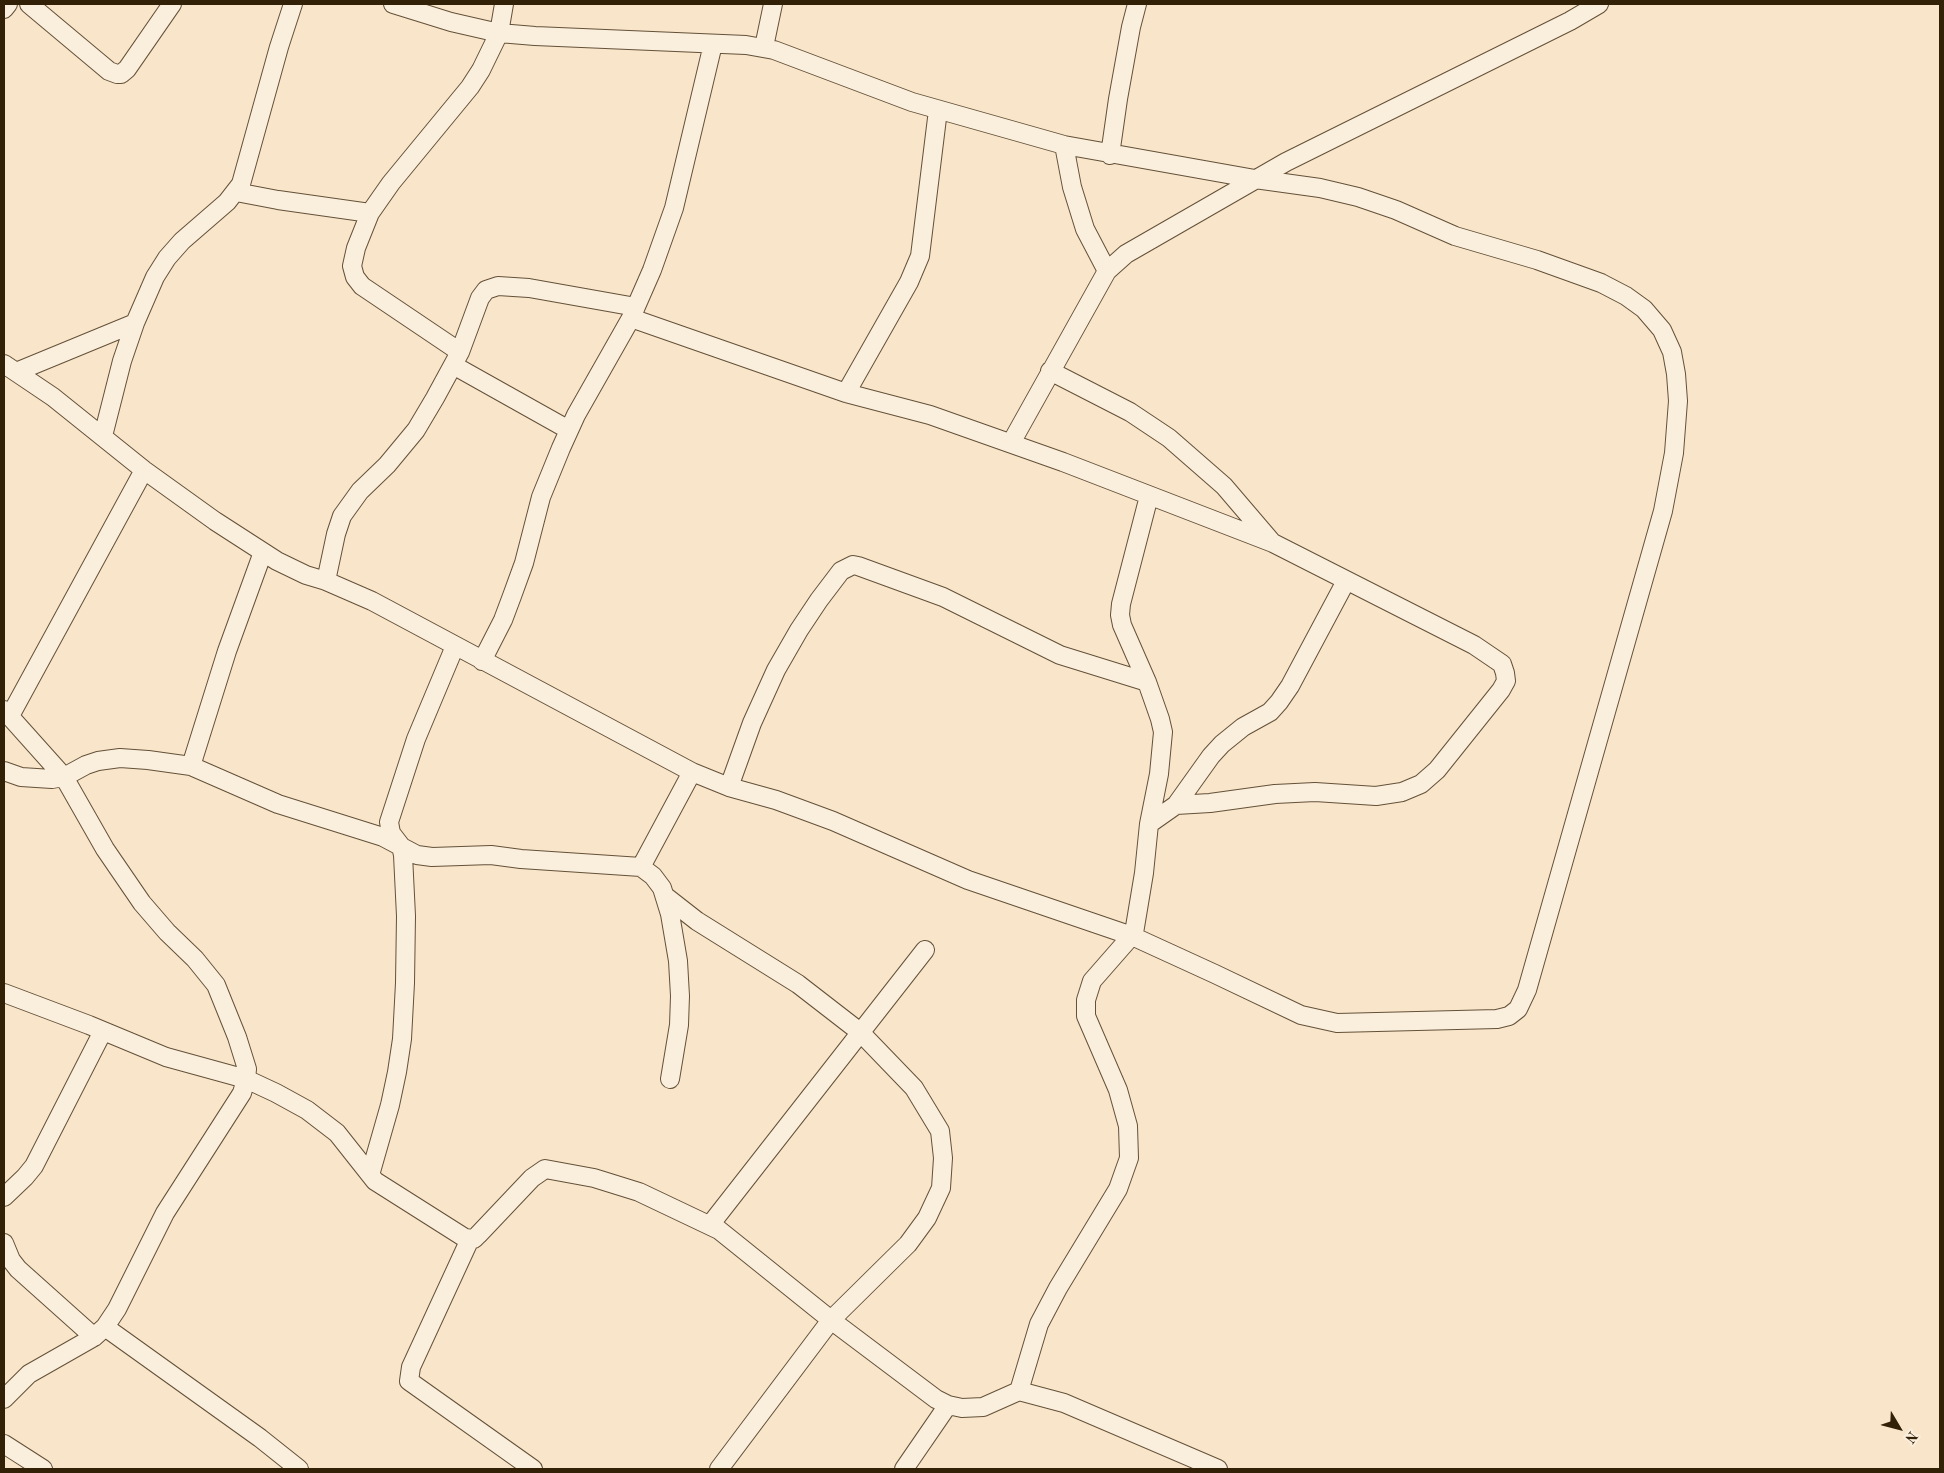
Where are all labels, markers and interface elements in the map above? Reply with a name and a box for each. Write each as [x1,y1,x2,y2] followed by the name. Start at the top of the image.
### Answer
[1874,1403,1924,1453] north arrow
[1902,1429,1920,1446] text: N

